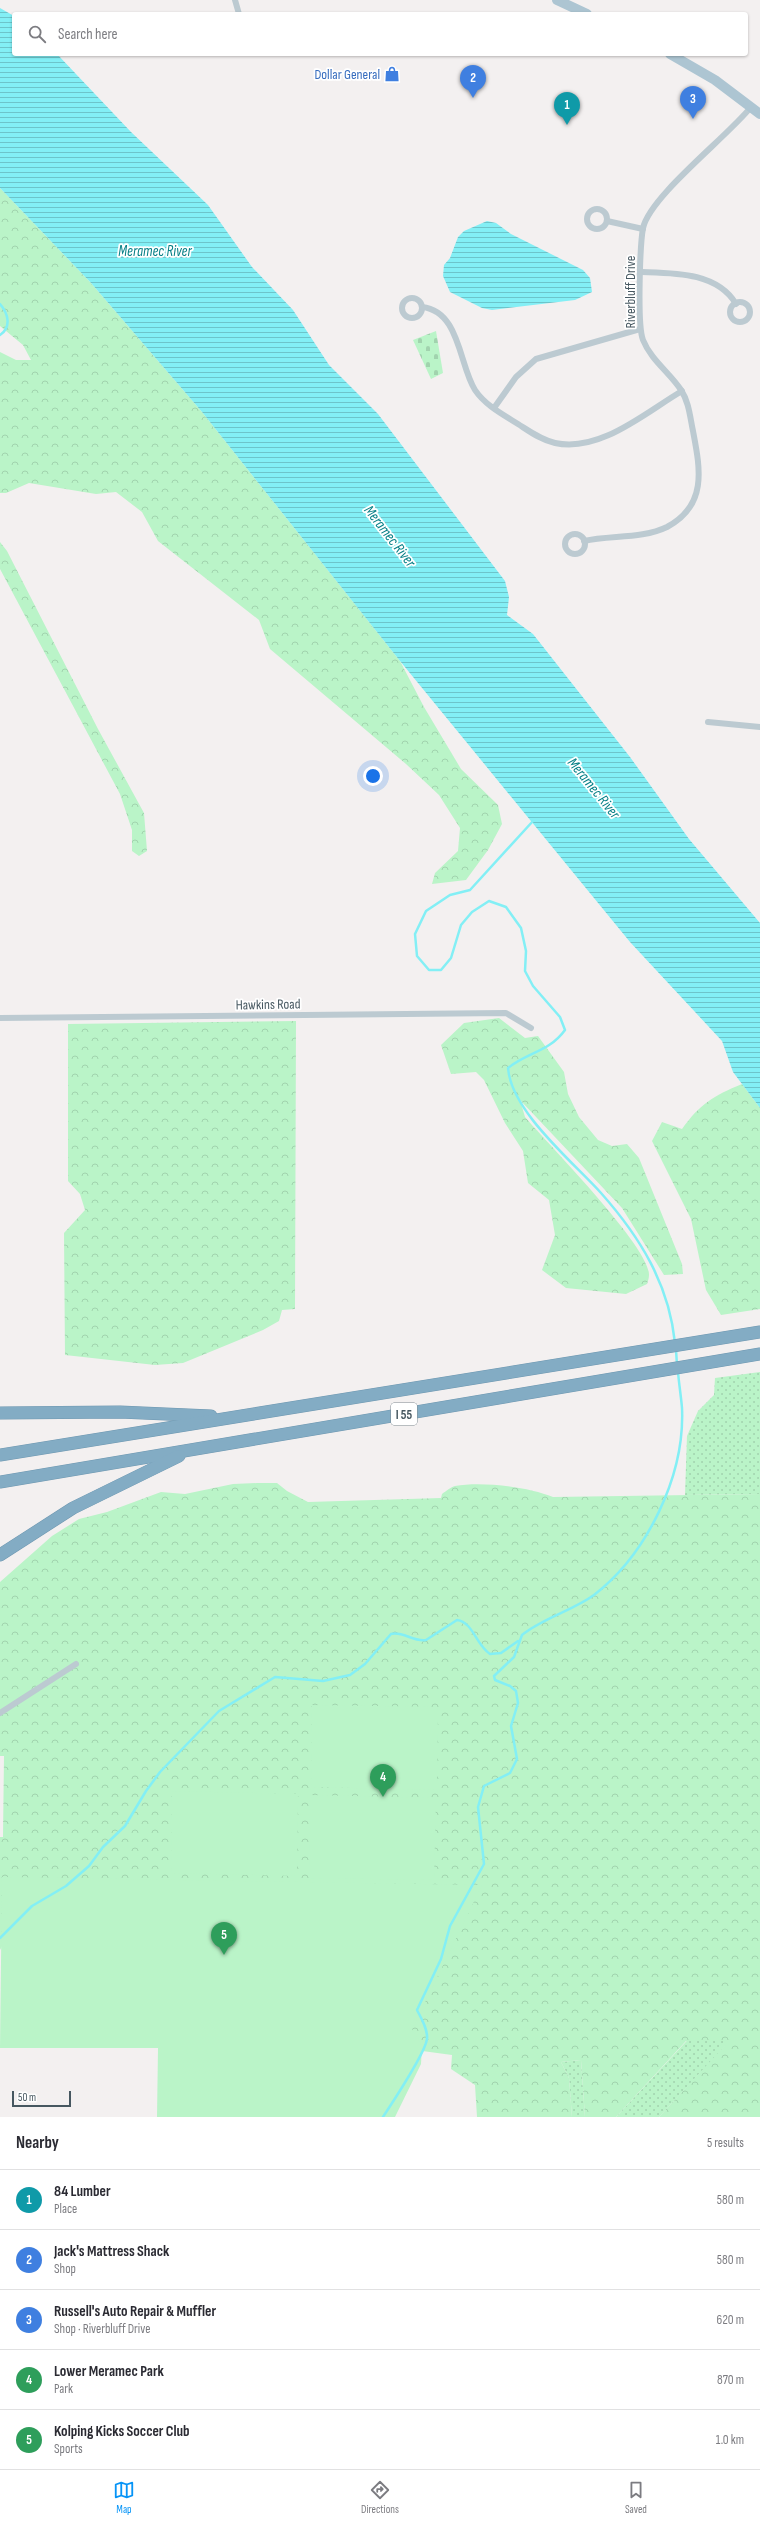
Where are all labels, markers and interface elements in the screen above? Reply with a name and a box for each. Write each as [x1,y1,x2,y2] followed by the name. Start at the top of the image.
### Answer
[12,12,748,56] search box
[26,23,48,45] icon: search
[58,25,118,44] text: Search here
[383,65,401,83] shop icon: Dollar General
[460,65,486,98] pin: 2
[314,66,380,83] place label: Dollar General
[680,86,706,119] pin: 3
[554,92,580,125] pin: 1
[118,242,192,261] water label: Meramec River
[622,256,639,329] street label: Riverbluff Drive
[360,502,420,572] water label: Meramec River
[563,754,625,823] water label: Meramec River
[363,766,383,786] your location
[235,995,301,1014] street label: Hawkins Road
[391,1403,417,1425] road number: I 55
[370,1764,396,1797] pin: 4
[211,1922,237,1955] pin: 5
[12,2089,71,2108] scale bar
[18,2091,36,2104] text: 50 m
[16,2133,59,2153] text: Nearby
[707,2135,744,2151] text: 5 results
[54,2182,111,2201] text: 84 Lumber
[26,2192,32,2208] text: 1
[717,2192,744,2208] text: 580 m
[54,2201,77,2217] text: Place
[54,2242,169,2261] text: Jack's Mattress Shack
[26,2252,32,2268] text: 2
[717,2252,744,2268] text: 580 m
[54,2261,76,2277] text: Shop
[54,2302,216,2321] text: Russell's Auto Repair & Muffler
[26,2312,32,2328] text: 3
[717,2312,744,2328] text: 620 m
[54,2321,150,2337] text: Shop · Riverbluff Drive
[54,2362,164,2381] text: Lower Meramec Park
[26,2372,32,2388] text: 4
[717,2372,744,2388] text: 870 m
[54,2381,73,2397] text: Park
[54,2422,190,2441] text: Kolping Kicks Soccer Club
[26,2432,32,2448] text: 5
[716,2432,744,2448] text: 1.0 km
[54,2441,83,2457] text: Sports
[113,2479,135,2516] tab: Map
[361,2479,399,2516] tab: Directions
[625,2479,647,2516] tab: Saved

